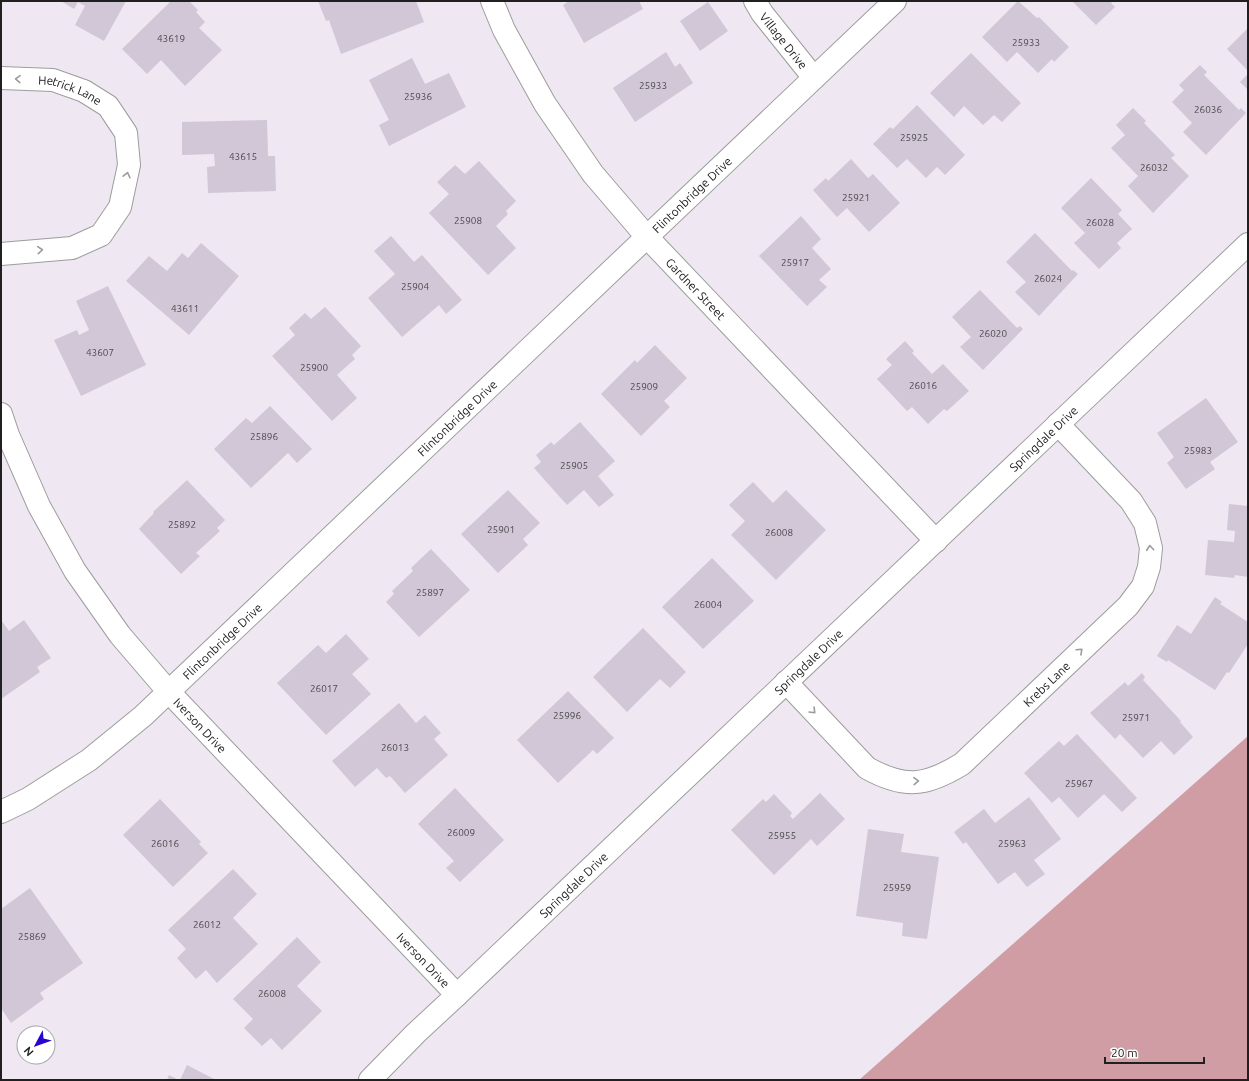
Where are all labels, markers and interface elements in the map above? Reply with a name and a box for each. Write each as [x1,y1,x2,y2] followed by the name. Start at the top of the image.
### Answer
[758,10,810,71] street label: Village Drive
[157,33,185,44] house number: 43619
[1012,37,1040,48] house number: 25933
[38,73,104,107] street label: Hetrick Lane
[15,75,21,83] one-way arrow
[639,80,667,91] house number: 25933
[404,91,432,102] house number: 25936
[1194,104,1222,115] house number: 26036
[900,132,928,143] house number: 25925
[229,151,257,162] house number: 43615
[649,154,734,235] street label: Flintonbridge Drive
[1140,162,1168,173] house number: 26032
[122,172,131,179] one-way arrow
[842,192,870,203] house number: 25921
[454,215,482,226] house number: 25908
[1086,217,1114,228] house number: 26028
[37,246,43,255] one-way arrow
[664,255,729,322] street label: Gardner Street
[781,257,809,268] house number: 25917
[1034,273,1062,284] house number: 26024
[401,281,429,292] house number: 25904
[171,303,199,314] house number: 43611
[979,328,1007,339] house number: 26020
[86,347,114,358] house number: 43607
[300,362,328,373] house number: 25900
[415,377,499,458] street label: Flintonbridge Drive
[909,380,937,391] house number: 26016
[630,381,658,392] house number: 25909
[1007,403,1080,474] street label: Springdale Drive
[250,431,278,442] house number: 25896
[1184,445,1212,456] house number: 25983
[560,460,588,471] house number: 25905
[168,519,196,530] house number: 25892
[487,524,515,535] house number: 25901
[765,527,793,538] house number: 26008
[1145,545,1154,551] one-way arrow
[416,587,444,598] house number: 25897
[694,599,722,610] house number: 26004
[180,600,264,681] street label: Flintonbridge Drive
[772,626,845,697] street label: Springdale Drive
[1075,648,1083,656] one-way arrow
[1020,659,1072,709] street label: Krebs Lane
[310,683,338,694] house number: 26017
[171,695,229,755] street label: Iverson Drive
[808,706,816,714] one-way arrow
[553,710,581,721] house number: 25996
[1122,712,1150,723] house number: 25971
[381,742,409,753] house number: 26013
[913,777,919,786] one-way arrow
[1065,778,1093,789] house number: 25967
[447,827,475,838] house number: 26009
[768,830,796,841] house number: 25955
[151,838,179,849] house number: 26016
[998,838,1026,849] house number: 25963
[537,849,610,920] street label: Springdale Drive
[883,882,911,893] house number: 25959
[193,919,221,930] house number: 26012
[395,930,453,990] street label: Iverson Drive
[18,931,46,942] house number: 25869
[258,988,286,999] house number: 26008
[16,1025,56,1065] north arrow
[1105,1039,1204,1065] scale bar
[21,1045,36,1059] text: N
[1111,1046,1138,1059] text: 20 m

